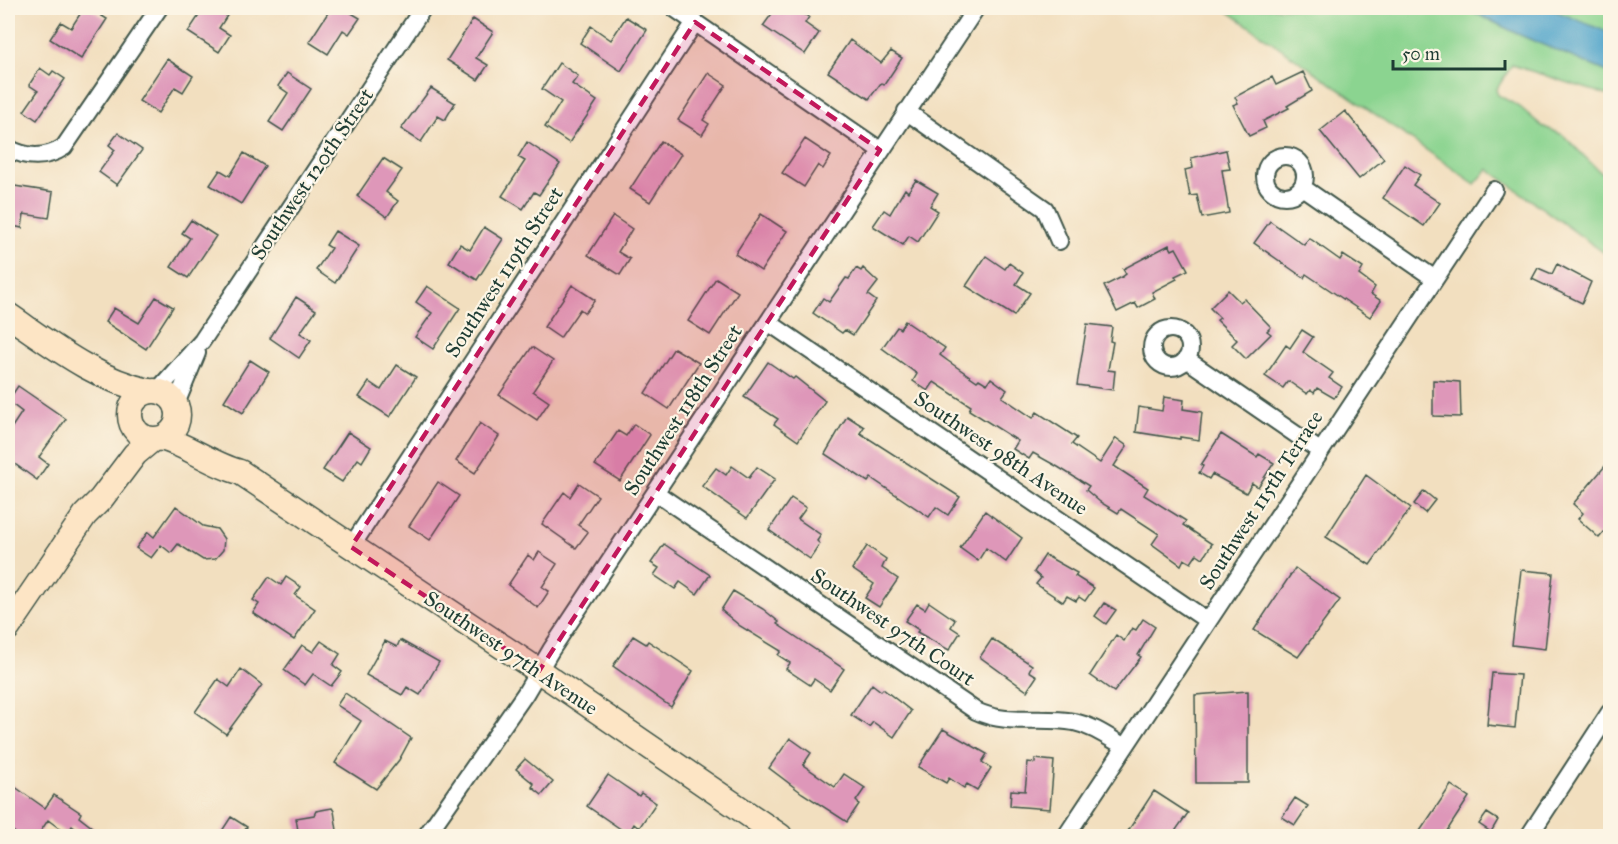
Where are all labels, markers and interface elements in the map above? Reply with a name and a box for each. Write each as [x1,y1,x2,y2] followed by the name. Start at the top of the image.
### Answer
[1393,33,1506,71] scale bar
[1402,43,1440,65] text: 50 m
[245,83,379,265] street label: Southwest 120th Street
[439,181,569,362] street label: Southwest 119th Street
[618,319,748,500] street label: Southwest 118th Street
[909,385,1093,521] street label: Southwest 98th Avenue
[1193,405,1329,594] street label: Southwest 115th Terrace
[806,562,981,692] street label: Southwest 97th Court
[419,585,603,721] street label: Southwest 97th Avenue

